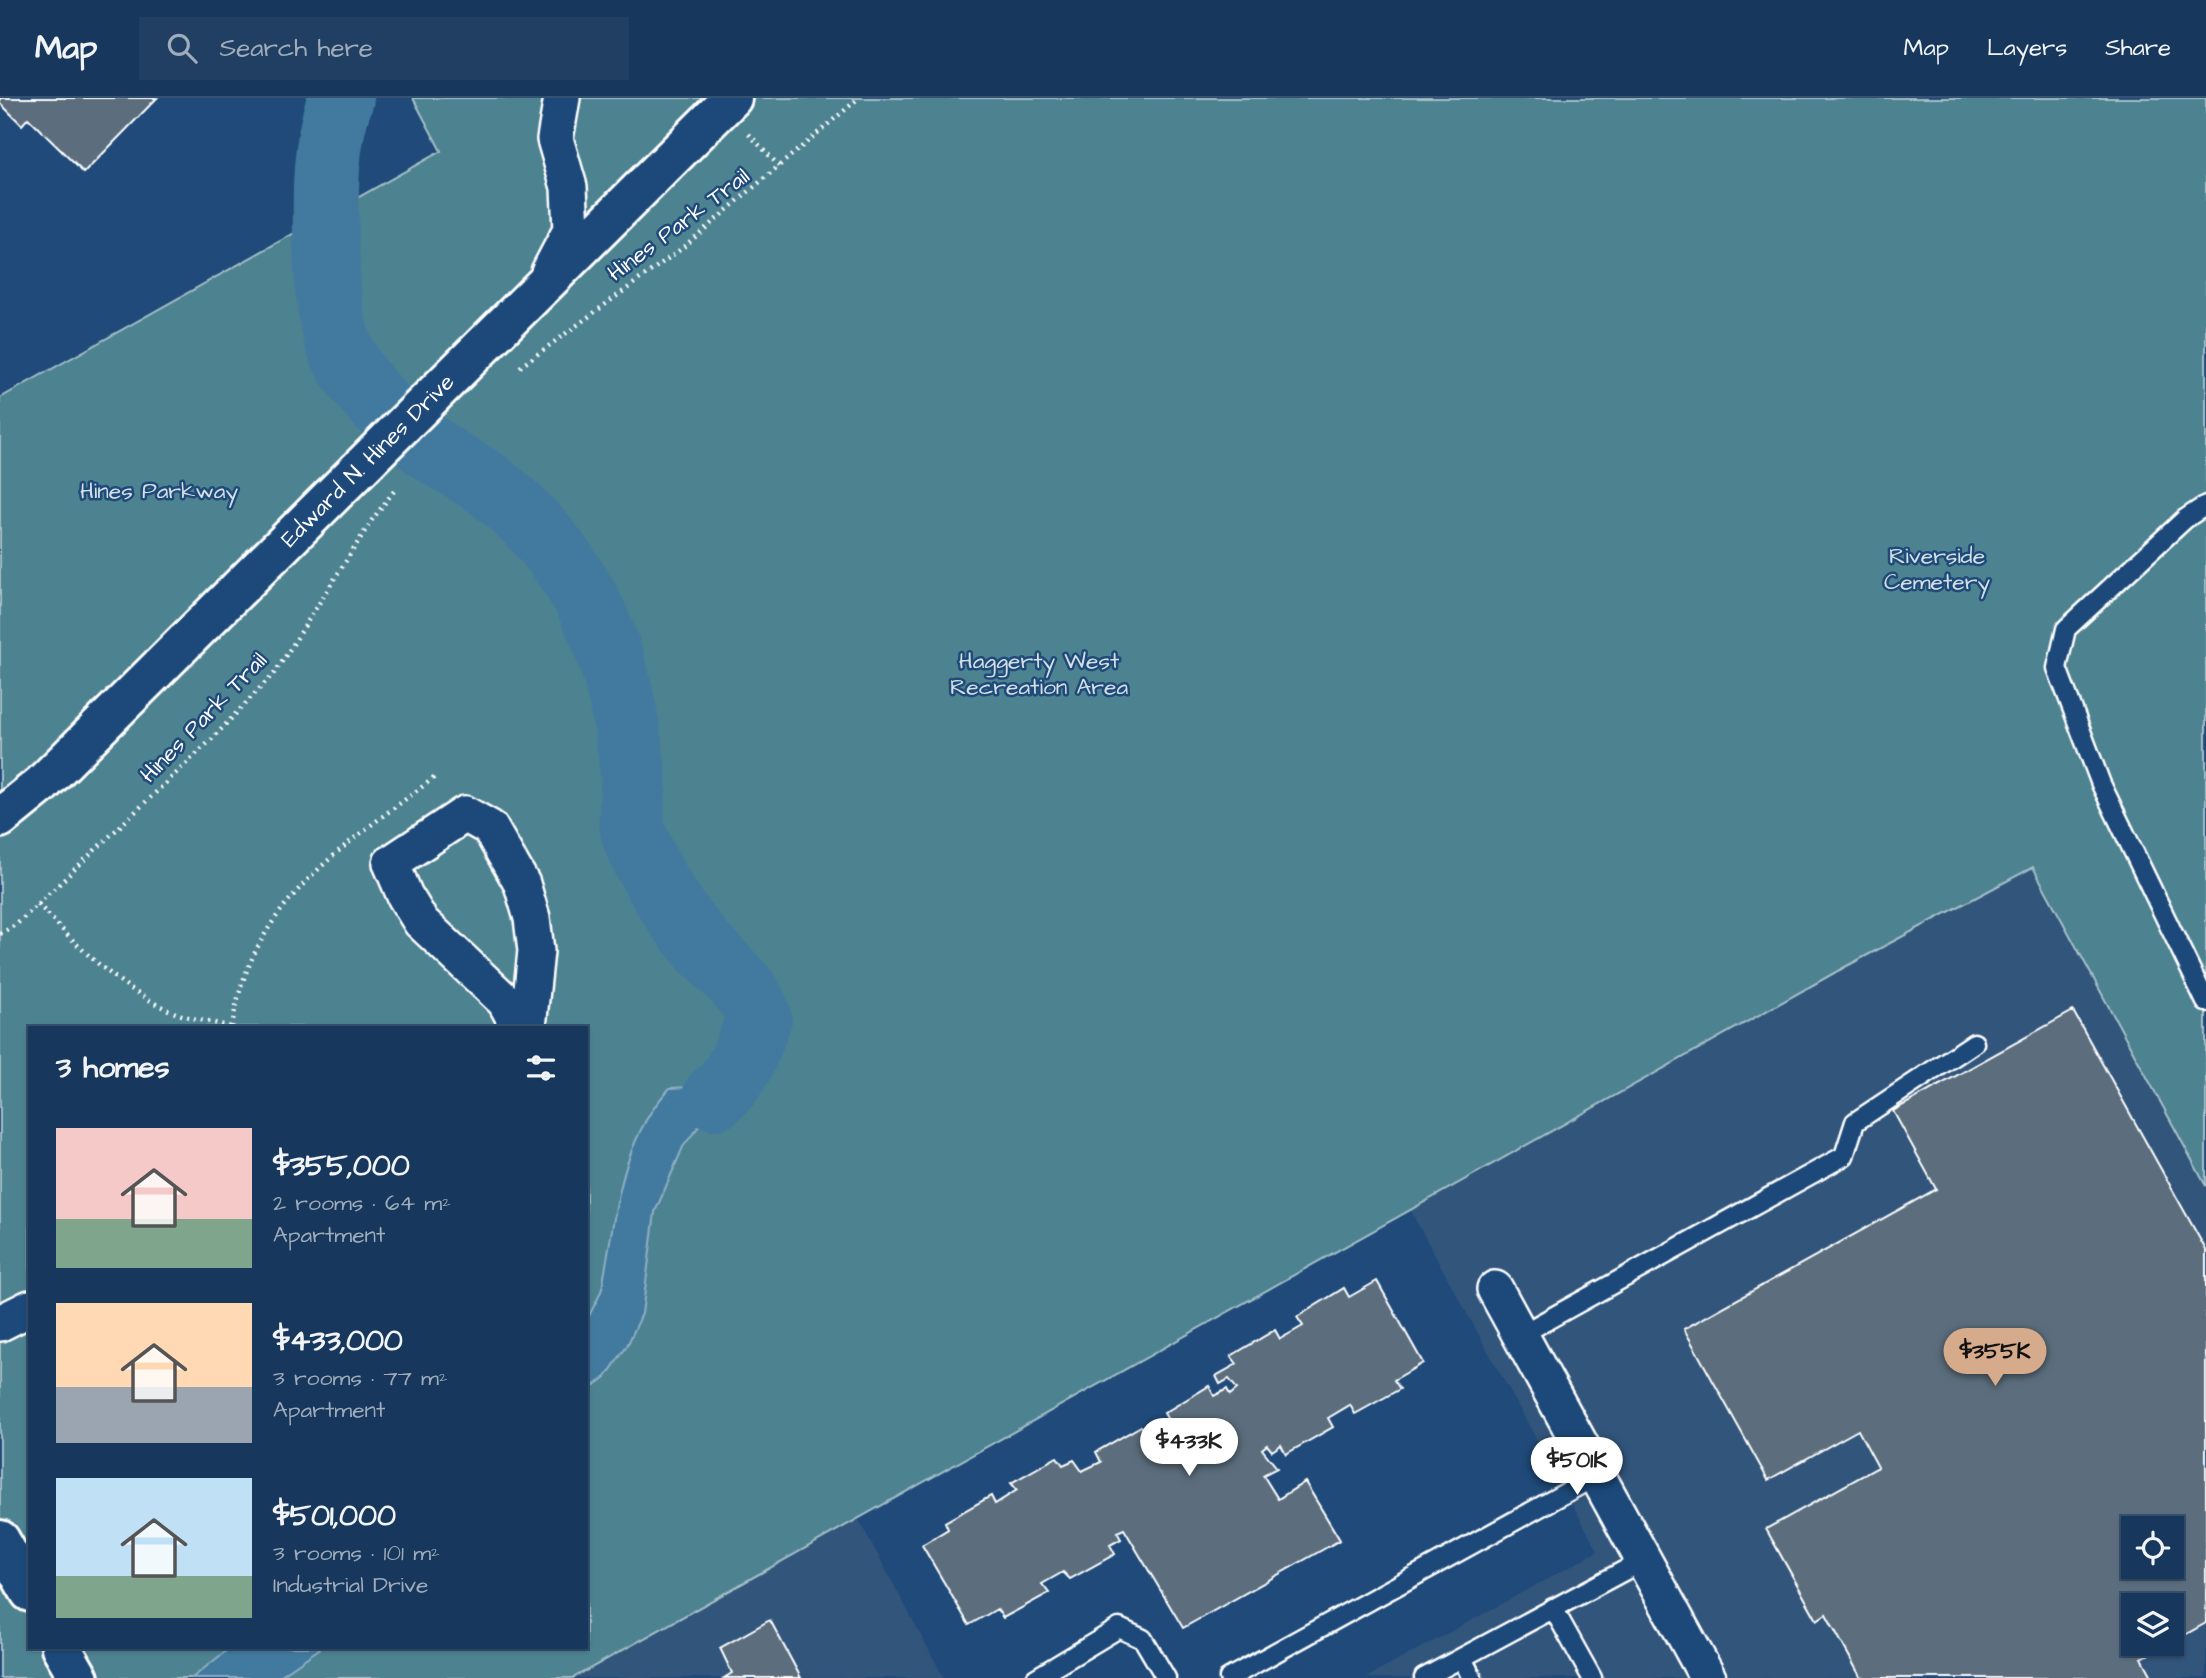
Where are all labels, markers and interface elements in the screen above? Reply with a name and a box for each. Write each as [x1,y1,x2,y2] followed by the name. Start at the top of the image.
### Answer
[139,17,629,80] search box
[35,25,97,71] text: Map
[163,29,201,67] icon: search
[219,30,373,66] text: Search here
[1904,31,1949,65] text: Map
[1987,31,2067,65] text: Layers
[2105,31,2171,65] text: Share
[601,161,756,289] street label: Hines Park Trail
[274,367,462,555] street label: Edward N. Hines Drive
[80,475,238,508] park label: Hines Parkway
[1884,540,1990,599] park label: Riverside Cemetery
[133,645,274,790] street label: Hines Park Trail
[950,645,1128,703] park label: Haggerty West Recreation Area
[56,1047,170,1089] text: 3 homes
[522,1049,560,1087] icon: filters
[273,1145,410,1187] text: $355,000
[112,1156,196,1240] icon: home
[273,1187,451,1219] text: 2 rooms · 64 m²
[273,1219,385,1251] text: Apartment
[273,1320,403,1362] text: $433,000
[1946,1328,2044,1388] pin: $355K
[112,1331,196,1415] icon: home
[1960,1335,2031,1367] text: $355K
[273,1362,448,1394] text: 3 rooms · 77 m²
[273,1394,385,1426] text: Apartment
[1140,1418,1238,1478] pin: $433K
[1156,1425,1222,1457] text: $433K
[1528,1438,1626,1497] pin: $501K
[1547,1444,1607,1476] text: $501K
[273,1495,396,1537] text: $501,000
[112,1506,196,1590] icon: home
[2121,1516,2184,1656] map controls
[2121,1516,2184,1579] button: locate
[273,1537,440,1569] text: 3 rooms · 101 m²
[273,1569,428,1601] text: Industrial Drive
[2121,1593,2184,1656] button: layers

